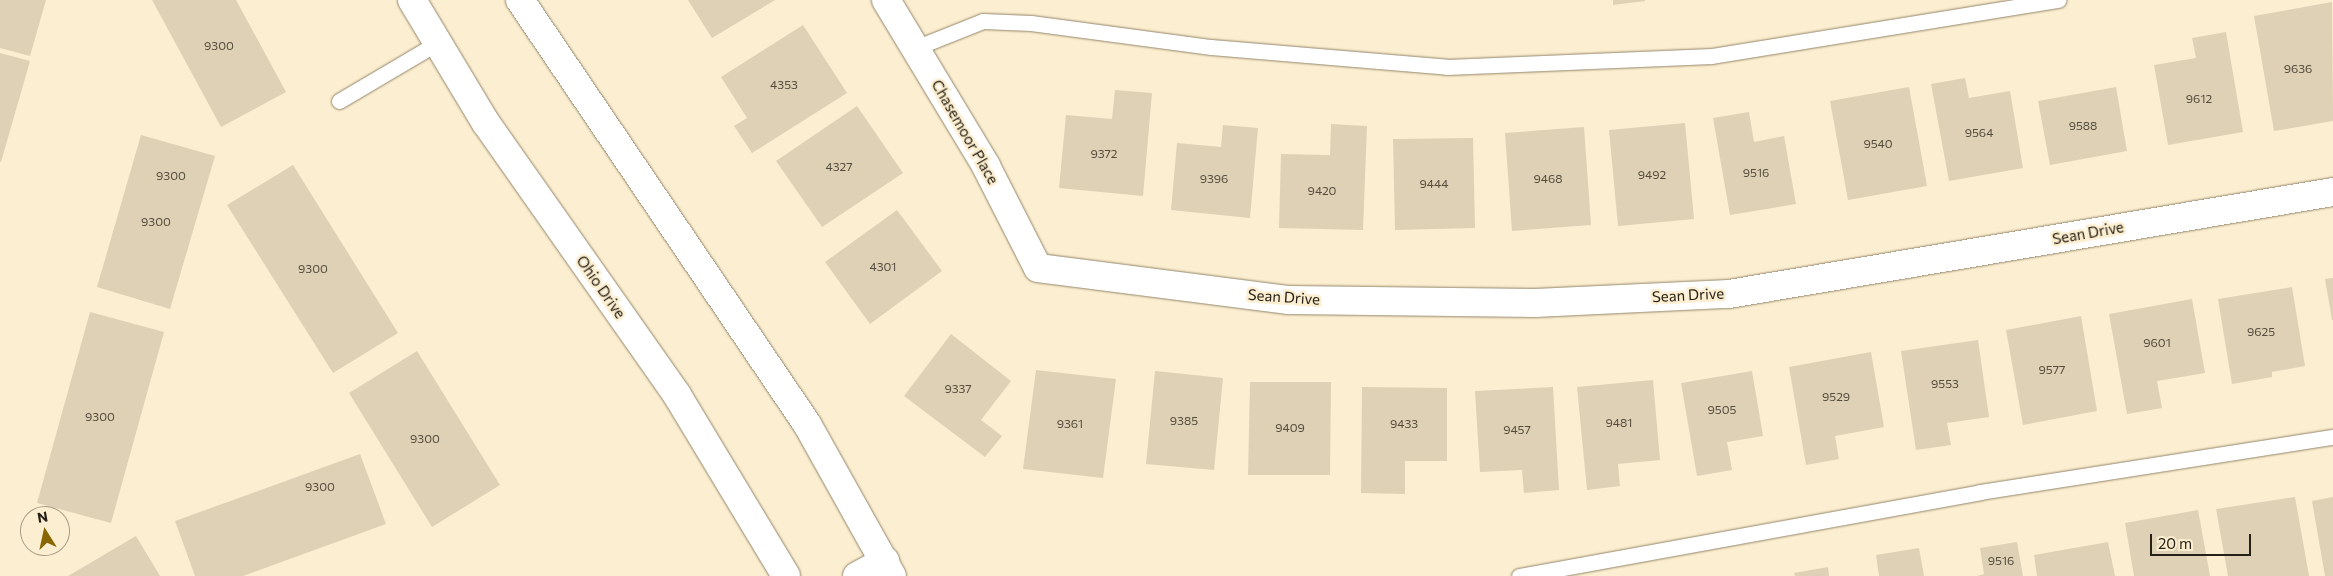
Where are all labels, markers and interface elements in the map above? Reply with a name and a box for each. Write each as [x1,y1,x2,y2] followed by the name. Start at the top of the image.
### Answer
[204,39,234,53] house number: 9300
[2284,62,2312,76] house number: 9636
[928,77,1002,187] street label: Chasemoor Place
[770,78,798,92] house number: 4353
[2186,92,2212,106] house number: 9612
[2069,119,2097,133] house number: 9588
[1965,126,1993,140] house number: 9564
[1863,137,1893,151] house number: 9540
[1090,147,1118,161] house number: 9372
[826,160,852,174] house number: 4327
[1743,166,1769,180] house number: 9516
[1638,168,1666,182] house number: 9492
[156,169,186,183] house number: 9300
[1200,172,1228,186] house number: 9396
[1533,172,1563,186] house number: 9468
[1420,177,1448,191] house number: 9444
[1308,184,1336,198] house number: 9420
[141,215,171,229] house number: 9300
[2051,218,2125,248] street label: Sean Drive
[573,252,629,322] street label: Ohio Drive
[869,260,897,274] house number: 4301
[298,262,328,276] house number: 9300
[1651,284,1725,306] street label: Sean Drive
[1247,286,1321,308] street label: Sean Drive
[2247,325,2275,339] house number: 9625
[2143,336,2171,350] house number: 9601
[2039,363,2065,377] house number: 9577
[1931,377,1959,391] house number: 9553
[944,382,972,396] house number: 9337
[1822,390,1850,404] house number: 9529
[1708,403,1736,417] house number: 9505
[85,410,115,424] house number: 9300
[1170,414,1198,428] house number: 9385
[1606,416,1632,430] house number: 9481
[1057,417,1083,431] house number: 9361
[1390,417,1418,431] house number: 9433
[1275,421,1305,435] house number: 9409
[1503,423,1531,437] house number: 9457
[410,432,440,446] house number: 9300
[305,480,335,494] house number: 9300
[20,506,70,556] north arrow
[36,507,49,526] text: N
[2153,524,2254,556] scale bar
[2158,534,2192,552] text: 20 m
[1988,554,2014,568] house number: 9516

